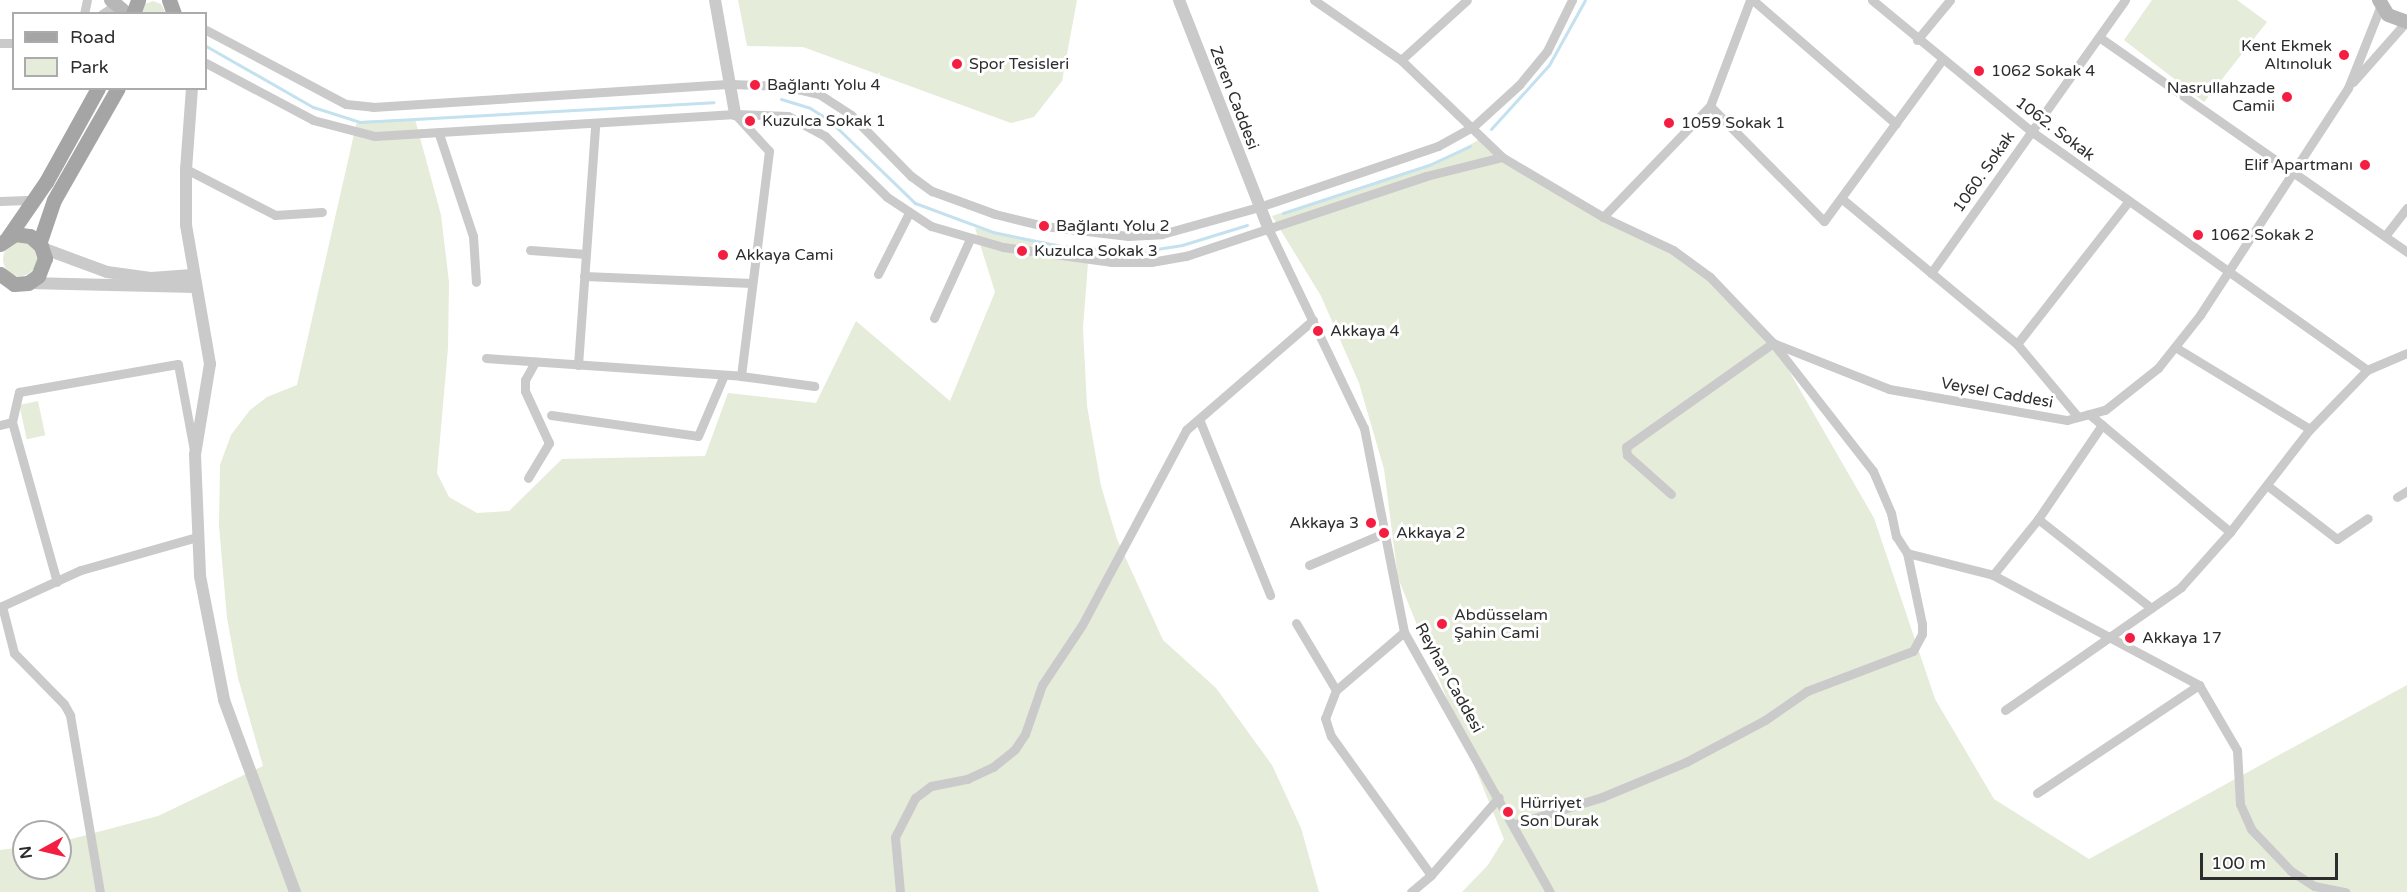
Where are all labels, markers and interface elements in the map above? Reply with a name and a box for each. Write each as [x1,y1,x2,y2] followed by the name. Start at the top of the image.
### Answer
[12,12,207,90] legend
[70,26,115,48] text: Road
[2241,36,2332,74] place label: Kent Ekmek Altınoluk
[1205,44,1263,152] street label: Zeren Caddesi
[2337,48,2351,62] marker: Kent Ekmek Altınoluk
[969,54,1069,74] place label: Spor Tesisleri
[70,56,108,78] text: Park
[950,57,964,71] marker: Spor Tesisleri
[1991,61,2095,81] place label: 1062 Sokak 4
[1972,64,1986,78] marker: 1062 Sokak 4
[767,75,881,95] place label: Bağlantı Yolu 4
[748,78,762,92] marker: Bağlantı Yolu 4
[2167,78,2275,116] place label: Nasrullahzade Camii
[2280,90,2294,104] marker: Nasrullahzade Camii
[2012,93,2098,165] street label: 1062. Sokak
[762,111,886,131] place label: Kuzulca Sokak 1
[1681,113,1785,133] place label: 1059 Sokak 1
[743,114,757,128] marker: Kuzulca Sokak 1
[1662,116,1676,130] marker: 1059 Sokak 1
[1949,128,2019,216] street label: 1060. Sokak
[2244,155,2353,175] place label: Elif Apartmanı
[2358,158,2372,172] marker: Elif Apartmanı
[1056,216,1170,236] place label: Bağlantı Yolu 2
[1037,219,1051,233] marker: Bağlantı Yolu 2
[2210,225,2314,245] place label: 1062 Sokak 2
[2191,228,2205,242] marker: 1062 Sokak 2
[1034,241,1158,261] place label: Kuzulca Sokak 3
[1015,244,1029,258] marker: Kuzulca Sokak 3
[735,245,833,265] place label: Akkaya Cami
[716,248,730,262] marker: Akkaya Cami
[1330,321,1400,341] place label: Akkaya 4
[1311,324,1325,338] marker: Akkaya 4
[1939,374,2055,412] street label: Veysel Caddesi
[1289,513,1359,533] place label: Akkaya 3
[1364,516,1378,530] marker: Akkaya 3
[1396,523,1466,543] place label: Akkaya 2
[1377,526,1391,540] marker: Akkaya 2
[1454,605,1548,643] place label: Abdüsselam Şahin Cami
[1435,617,1449,631] marker: Abdüsselam Şahin Cami
[1411,620,1487,736] street label: Reyhan Caddesi
[2142,628,2222,648] place label: Akkaya 17
[2123,631,2137,645] marker: Akkaya 17
[1520,793,1599,831] place label: Hürriyet Son Durak
[1501,805,1515,819] marker: Hürriyet Son Durak
[12,820,72,880] north arrow
[2203,841,2341,879] scale bar
[15,844,37,860] text: N
[2211,852,2266,874] text: 100 m

